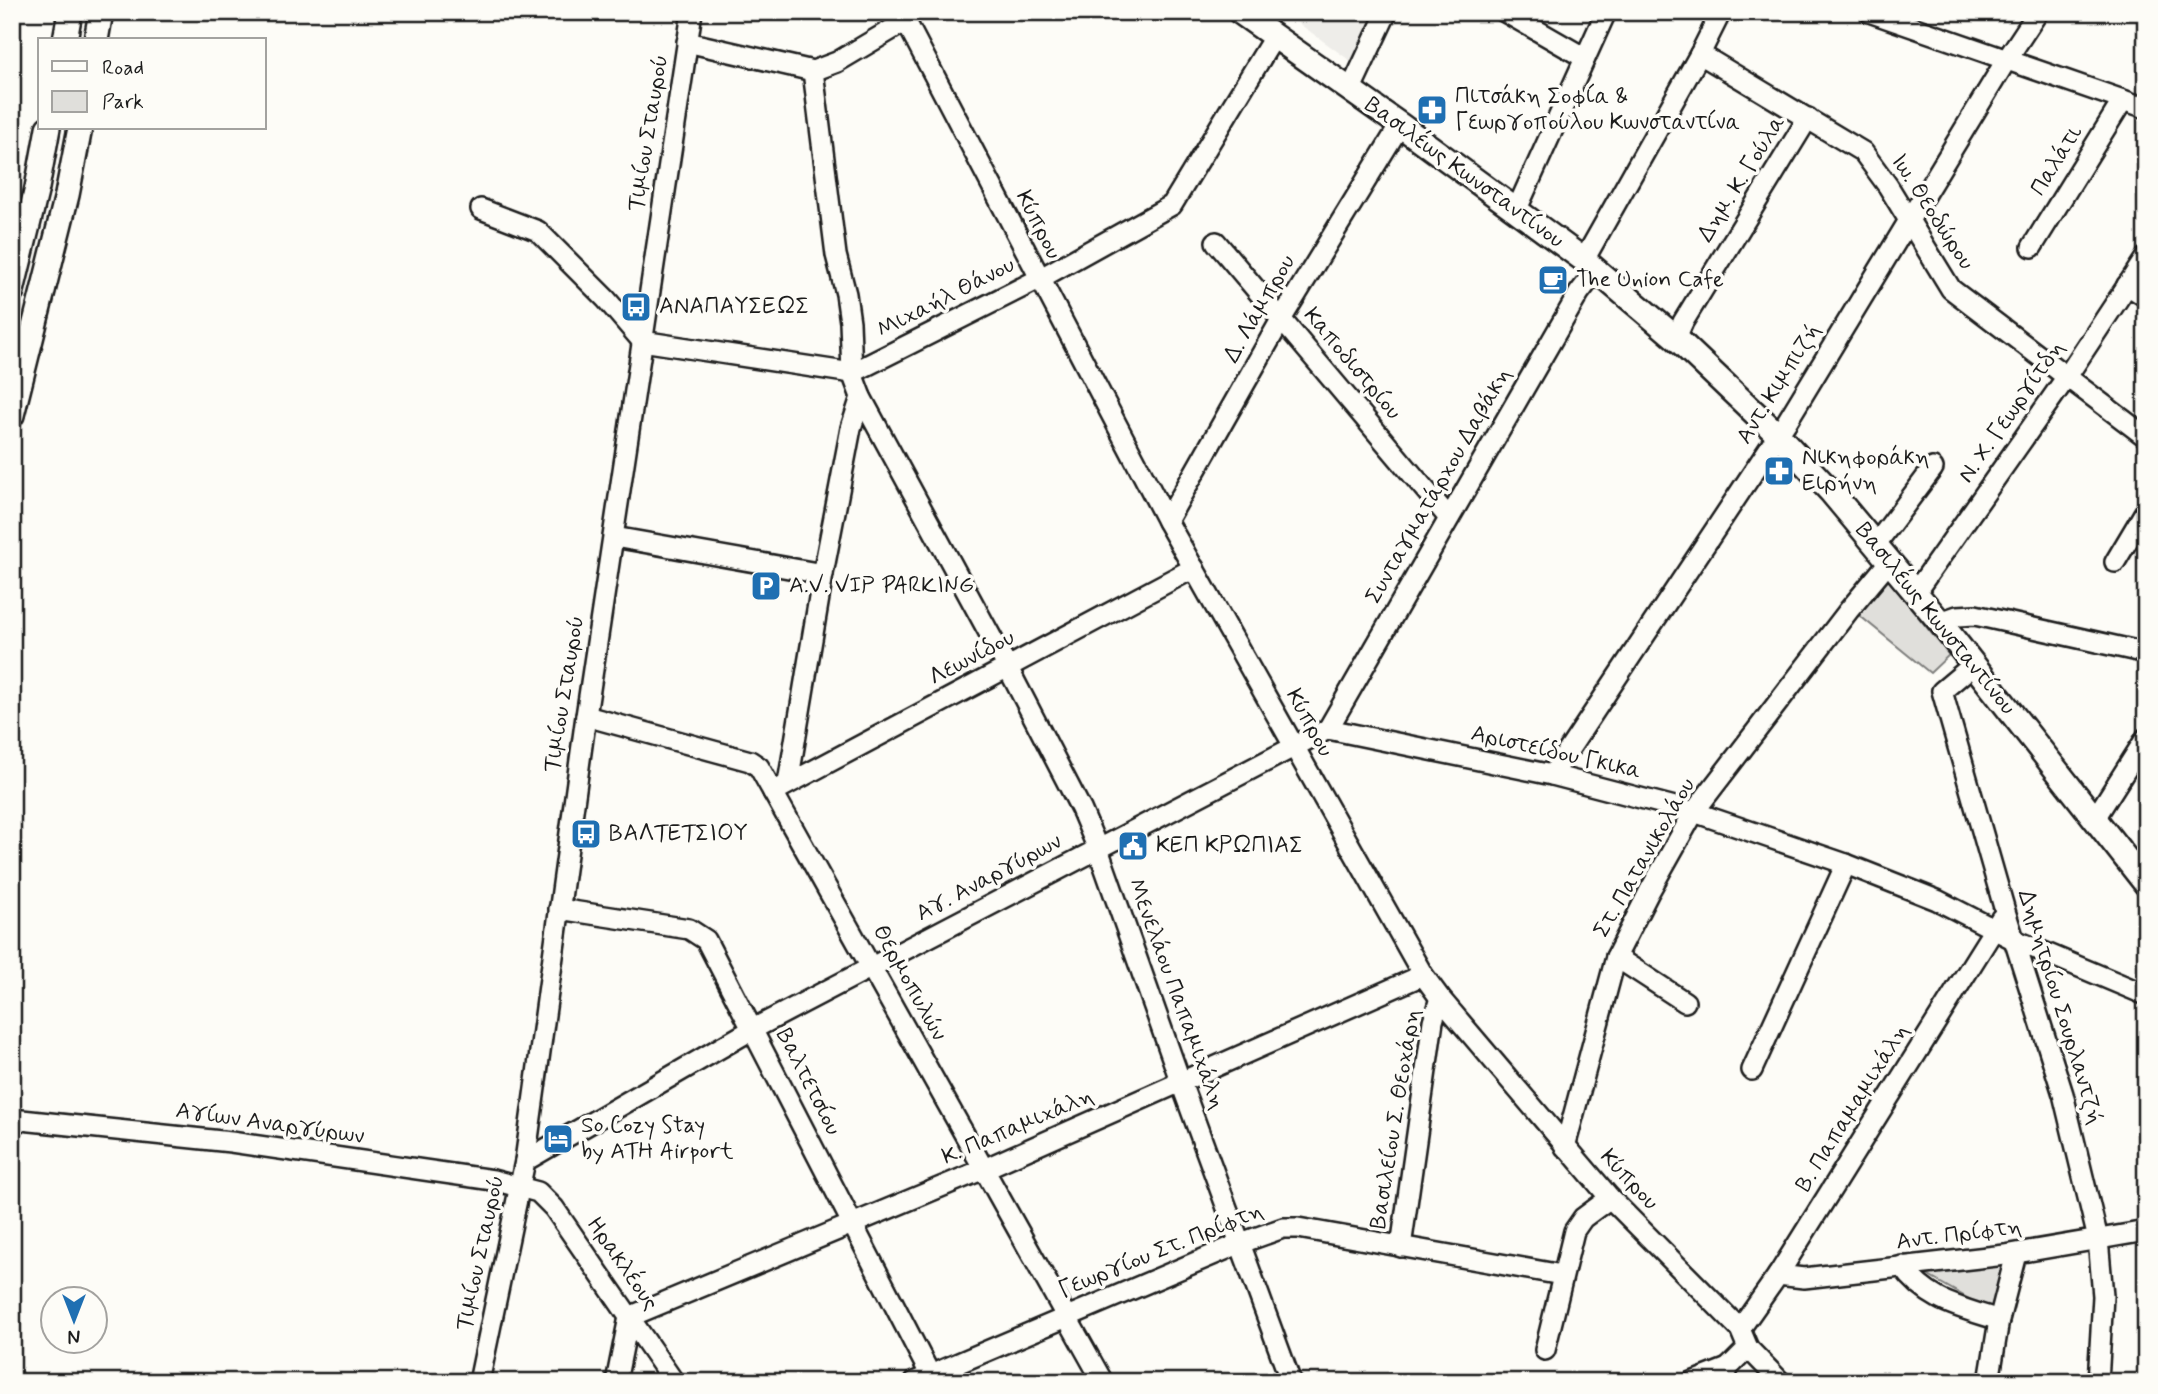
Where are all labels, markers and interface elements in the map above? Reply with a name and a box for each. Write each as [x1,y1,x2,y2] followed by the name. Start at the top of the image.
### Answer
[38,38,266,130] legend
[622,53,676,213] street label: Τιμίου Σταυρού
[102,54,144,82] text: Road
[1455,82,1740,138] place label: Πιτσάκη Σοφία & Γεωργοπούλου Κωνσταντίνα
[102,88,144,116] text: Park
[1358,89,1571,256] street label: Βασιλέως Κωνσταντίνου
[1415,93,1449,127] pharmacy icon: Πιτσάκη Σοφία & Γεωργοπούλου Κωνσταντίνα
[1691,110,1793,248] street label: Δημ. Κ. Γούλα
[2024,120,2091,202] street label: Παλάτι
[1883,148,1981,276] street label: Ιω. Θεοδώρου
[1008,185,1068,265] street label: Κύπρου
[872,250,1020,346] street label: Μιχαήλ Θάνου
[1217,250,1303,368] street label: Δ. Λάμπρου
[1536,263,1570,297] cafe icon: The Union Cafe
[1576,265,1724,295] place label: The Union Cafe
[619,290,653,324] bus stop icon: ΑΝΑΠΑΥΣΕΩΣ
[659,292,809,322] place label: ΑΝΑΠΑΥΣΕΩΣ
[1296,302,1408,426] street label: Καποδιστρίου
[1730,318,1828,450] street label: Αντ. Κιμπιζή
[1952,335,2072,489] street label: Ν. Χ. Γεωργίτδη
[1359,362,1519,610] street label: Συνταγματάρχου Δαβάκη
[1802,443,1930,499] place label: Νικηφοράκη Ειρήνη
[1762,454,1796,488] pharmacy icon: Νικηφοράκη Ειρήνη
[1848,515,2024,722] street label: Βασιλέως Κωνσταντίνου
[749,569,783,603] parking icon: A.V. VIP PARKING
[789,571,974,601] place label: A.V. VIP PARKING
[538,614,592,774] street label: Τιμίου Σταυρού
[924,623,1020,693] street label: Λεωνίδου
[1278,684,1340,762] street label: Κύπρου
[1468,719,1644,787] street label: Αριστείδου Γκικα
[1587,773,1703,943] street label: Στ. Πατανικολάου
[569,817,603,851] bus stop icon: ΒΑΛΤΕΤΣΙΟΥ
[609,819,748,849] place label: ΒΑΛΤΕΤΣΙΟΥ
[911,827,1067,929] street label: Αγ. Αναργύρων
[1116,829,1150,863] public building icon: ΚΕΠ ΚΡΩΠΙΑΣ
[1156,831,1303,861] place label: ΚΕΠ ΚΡΩΠΙΑΣ
[1120,874,1232,1114] street label: Μενελάου Παπαμιχάλη
[2010,886,2110,1128] street label: Δημητρίου Σουρλαντζή
[865,920,953,1046] street label: Θερμοπυλών
[1364,1007,1428,1231] street label: Βασιλείου Σ. Θεοχάρη
[1789,1018,1917,1198] street label: Β. Παπαμαμιχάλη
[768,1024,848,1140] street label: Βαλτετσίου
[938,1082,1098,1172] street label: Κ. Παπαμιχάλη
[174,1096,366,1152] street label: Αγίων Αναργύρων
[581,1111,734,1167] place label: So Cozy Stay by ATH Airport
[541,1122,575,1156] hotel icon: So Cozy Stay by ATH Airport
[1593,1143,1665,1217] street label: Κύπρου
[450,1173,512,1333] street label: Τιμίου Σταυρού
[1054,1196,1268,1306] street label: Γεωργίου Στ. Πρίφτη
[579,1210,667,1317] street label: Ηρακλέους
[1895,1212,2023,1258] street label: Αντ. Πρίφτη
[38,1286,108,1356] north arrow
[68,1323,80,1348] text: N

